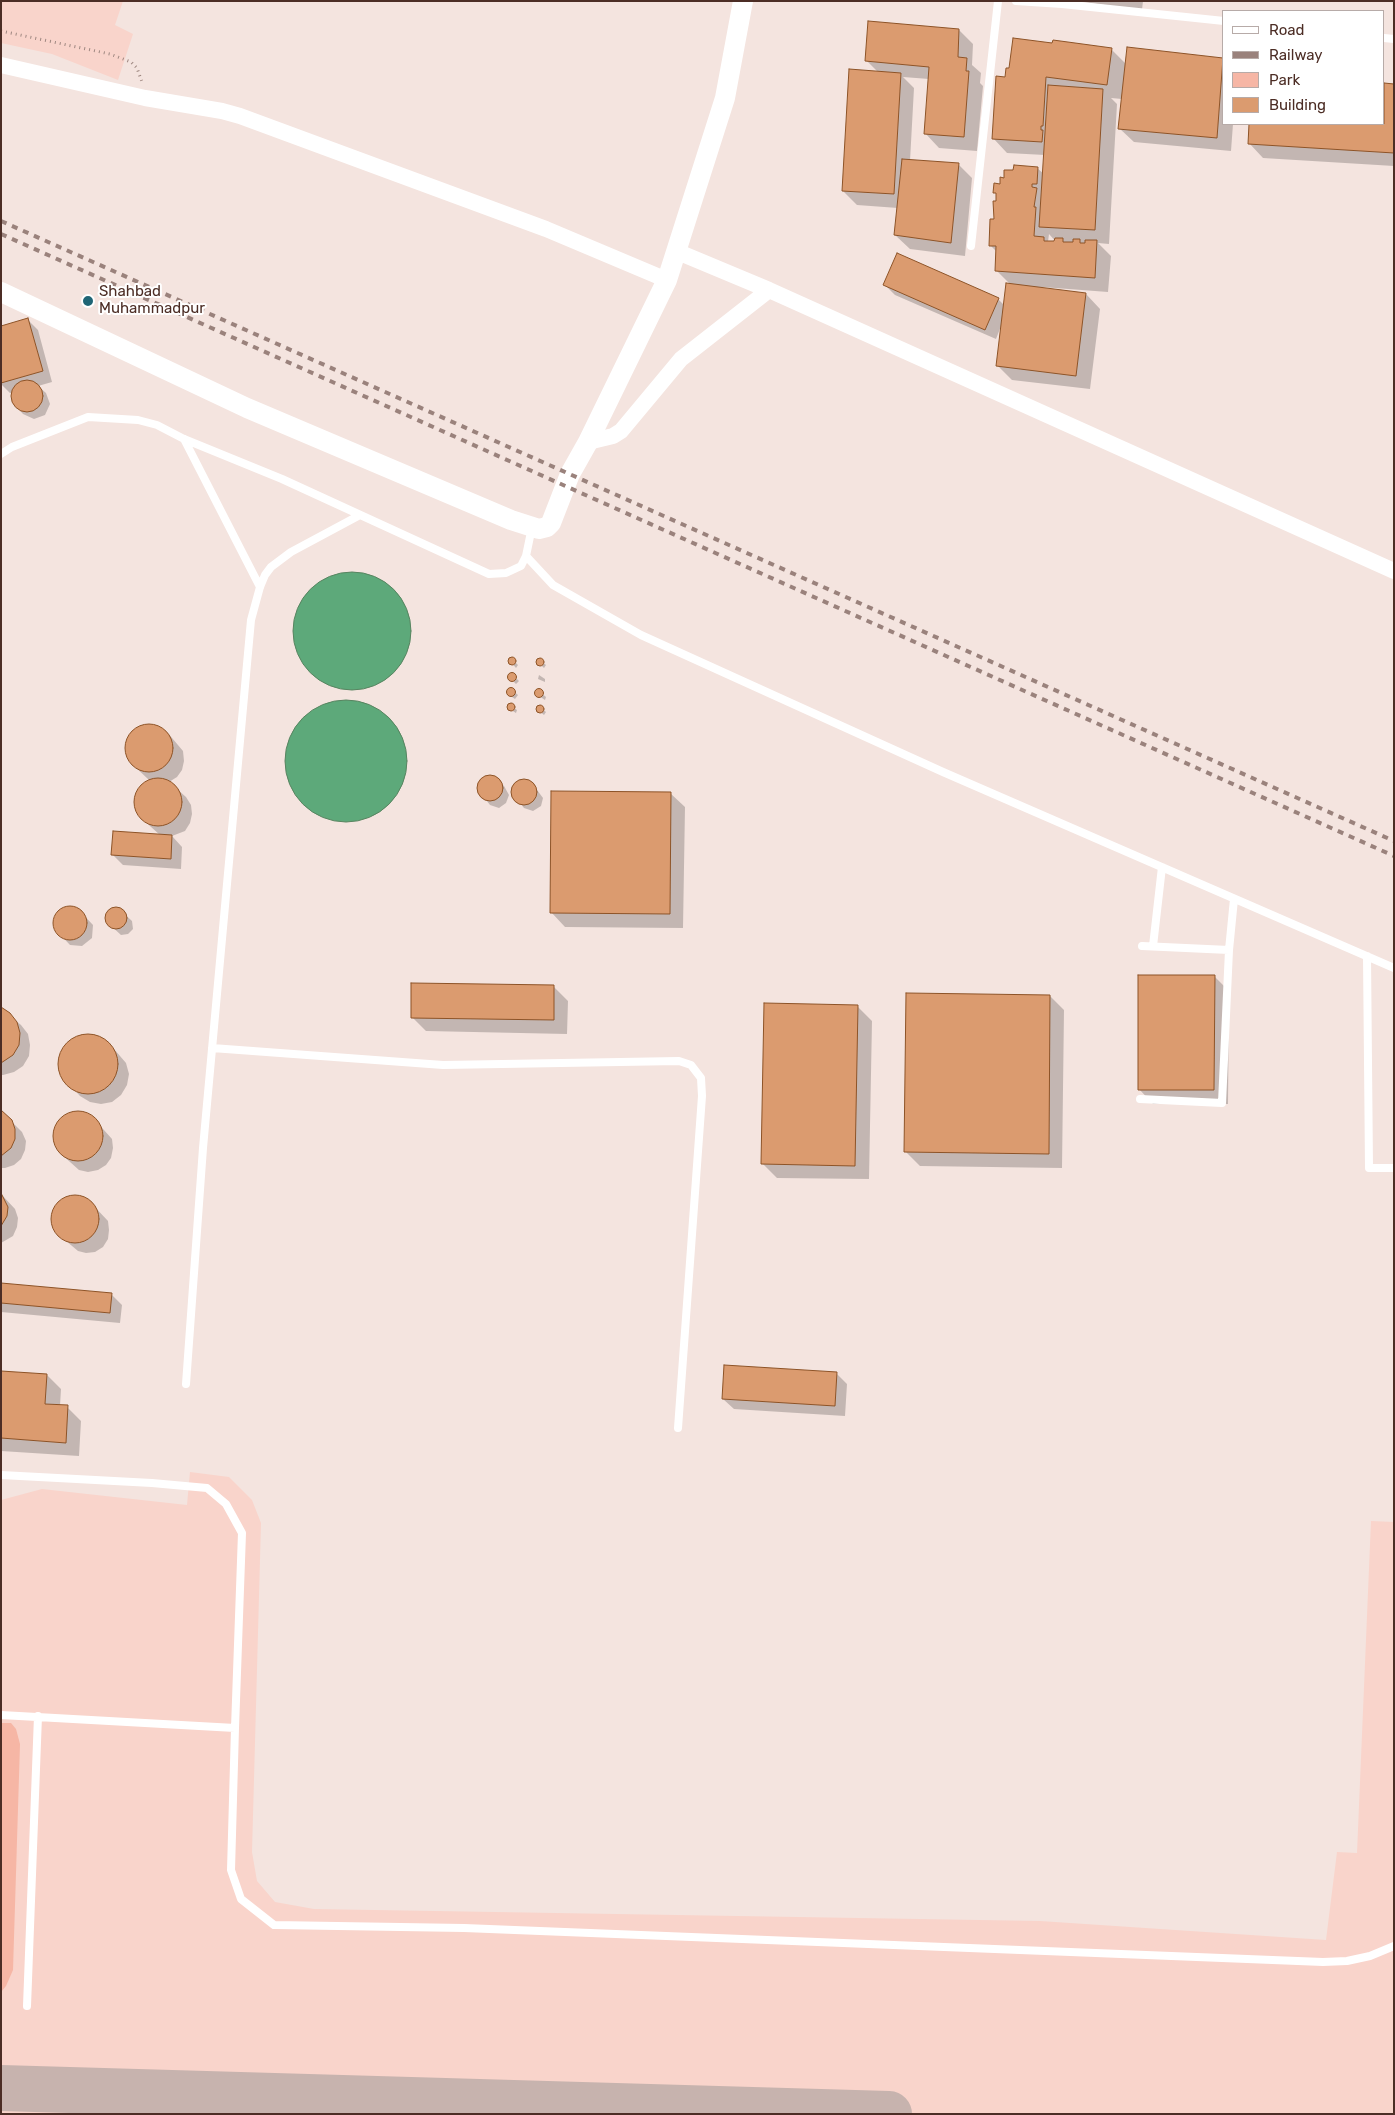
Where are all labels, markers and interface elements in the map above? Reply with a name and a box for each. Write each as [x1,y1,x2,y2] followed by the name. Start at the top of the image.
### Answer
[1222,10,1385,125] legend
[1269,21,1305,39] text: Road
[1269,46,1323,64] text: Railway
[1269,71,1300,89] text: Park
[1269,96,1326,114] text: Building
[99,283,205,318] place label: Shahbad Muhammadpur
[81,294,95,308] marker: Shahbad Muhammadpur

